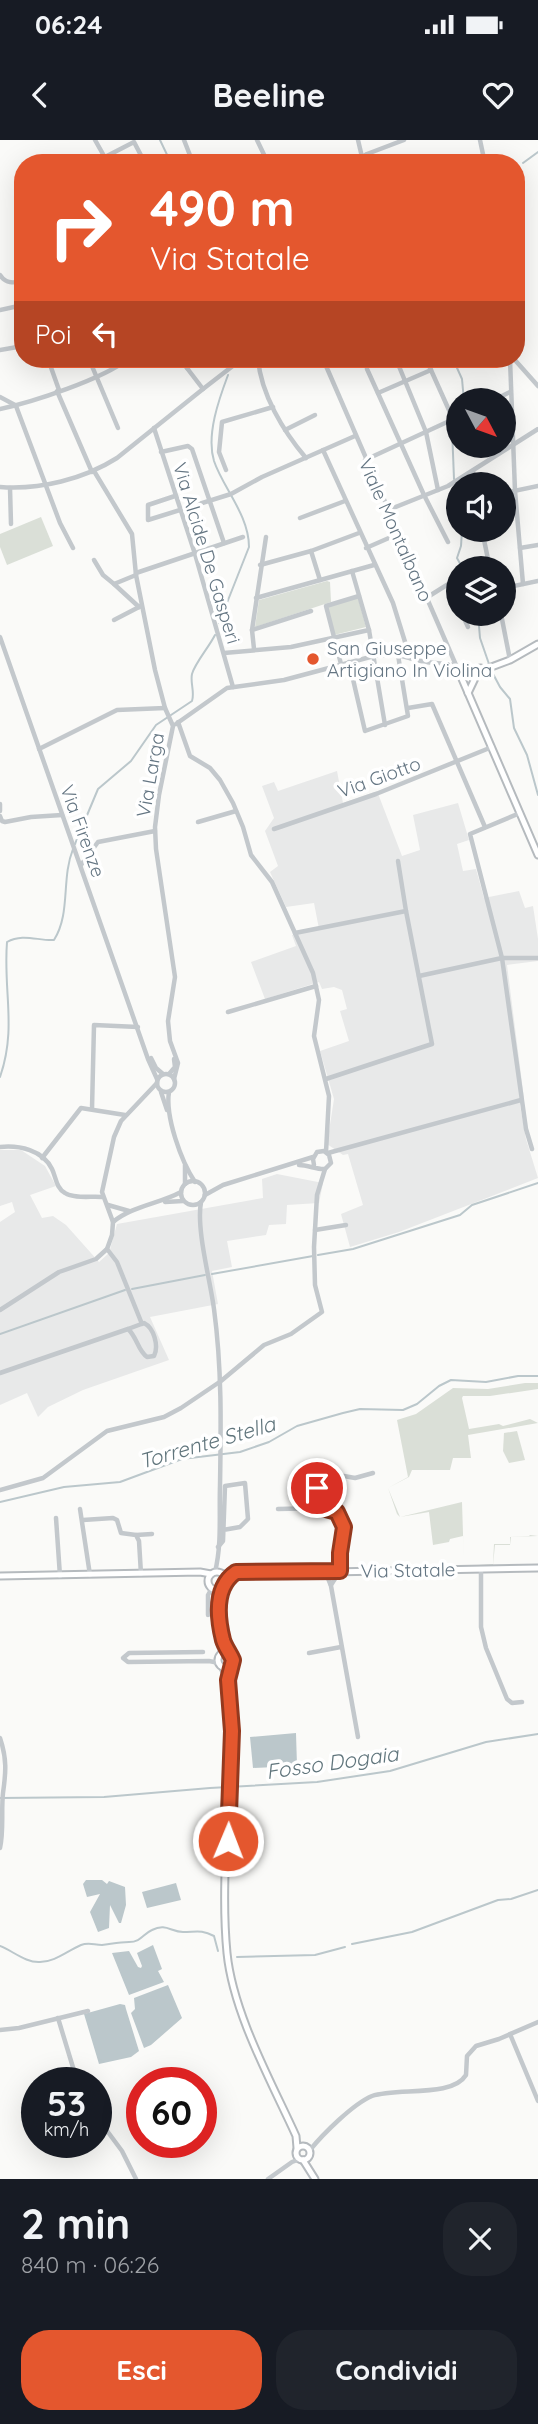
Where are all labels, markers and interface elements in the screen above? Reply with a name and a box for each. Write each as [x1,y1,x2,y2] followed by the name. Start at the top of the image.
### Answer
[35,8,103,41] text: 06:24
[213,75,325,115] text: Beeline
[21,76,59,114] icon: back
[479,76,517,114] icon: heart
[150,177,295,238] text: 490 m
[35,182,126,273] icon: right
[150,238,310,278] text: Via Statale
[86,315,124,353] icon: left
[35,318,72,351] text: Poi
[446,388,516,458] north arrow
[446,388,516,626] map controls
[354,455,438,605] street label: Viale Montalbano
[168,459,246,647] street label: Via Alcide De Gasperi
[446,472,516,542] button: sound
[446,556,516,626] button: layers
[327,636,492,682] place label: San Giuseppe Artigiano In Violina
[305,651,321,667] marker: San Giuseppe Artigiano In Violina
[131,731,169,819] street label: Via Larga
[334,751,424,803] street label: Via Giotto
[55,782,111,880] street label: Via Firenze
[136,1410,279,1474] water label: Torrente Stella
[287,1458,347,1518] pin
[298,1469,336,1507] icon: arrive
[360,1557,456,1583] street label: Via Statale
[264,1740,401,1784] water label: Fosso Dogaia
[191,1804,265,1878] position arrow
[126,2067,217,2158] speed limit sign: 60
[47,2081,86,2125] text: 53
[44,2118,89,2141] text: km/h
[21,2197,130,2250] text: 2 min
[443,2202,517,2276] button: close
[21,2250,159,2279] text: 840 m · 06:26
[21,2330,262,2410] button: Esci
[276,2330,517,2410] button: Condividi

